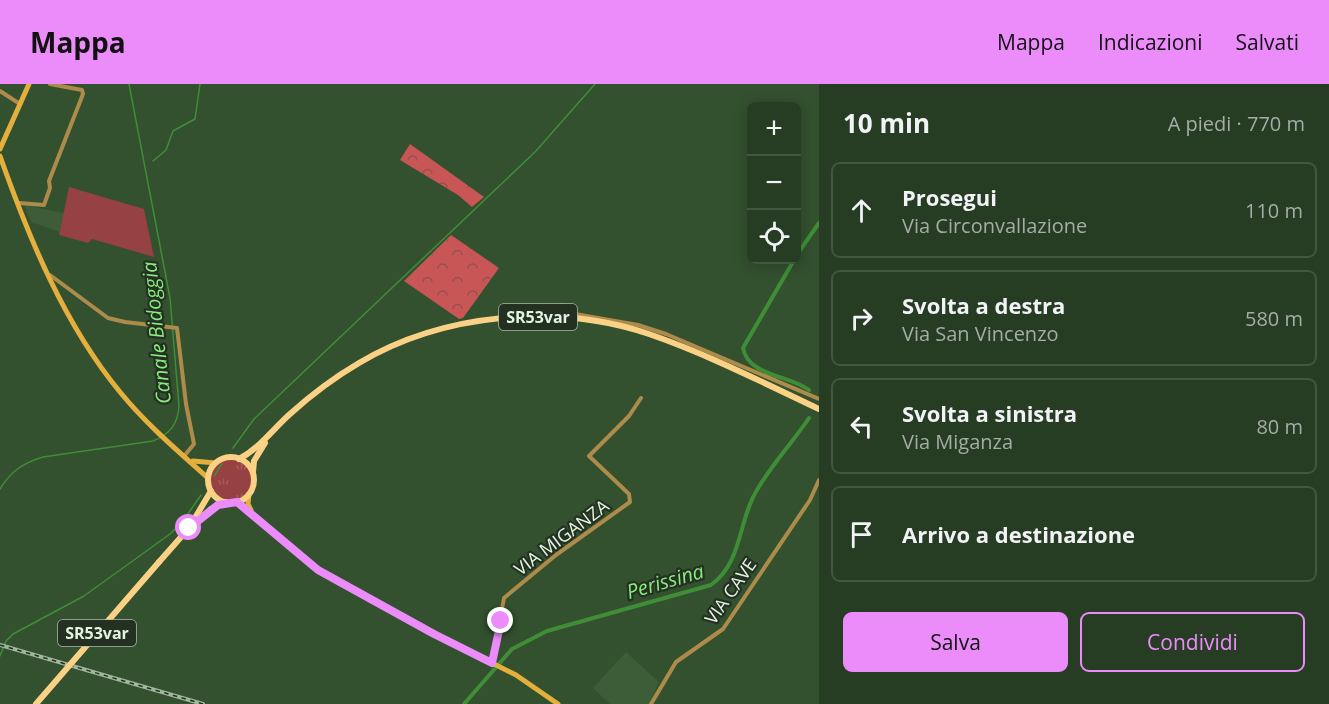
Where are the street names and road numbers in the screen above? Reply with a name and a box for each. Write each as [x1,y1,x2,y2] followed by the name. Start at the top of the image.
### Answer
[499,304,577,330] road number: SR53var
[509,493,614,581] street label: VIA MIGANZA
[699,553,761,629] street label: VIA CAVE
[58,620,136,646] road number: SR53var

